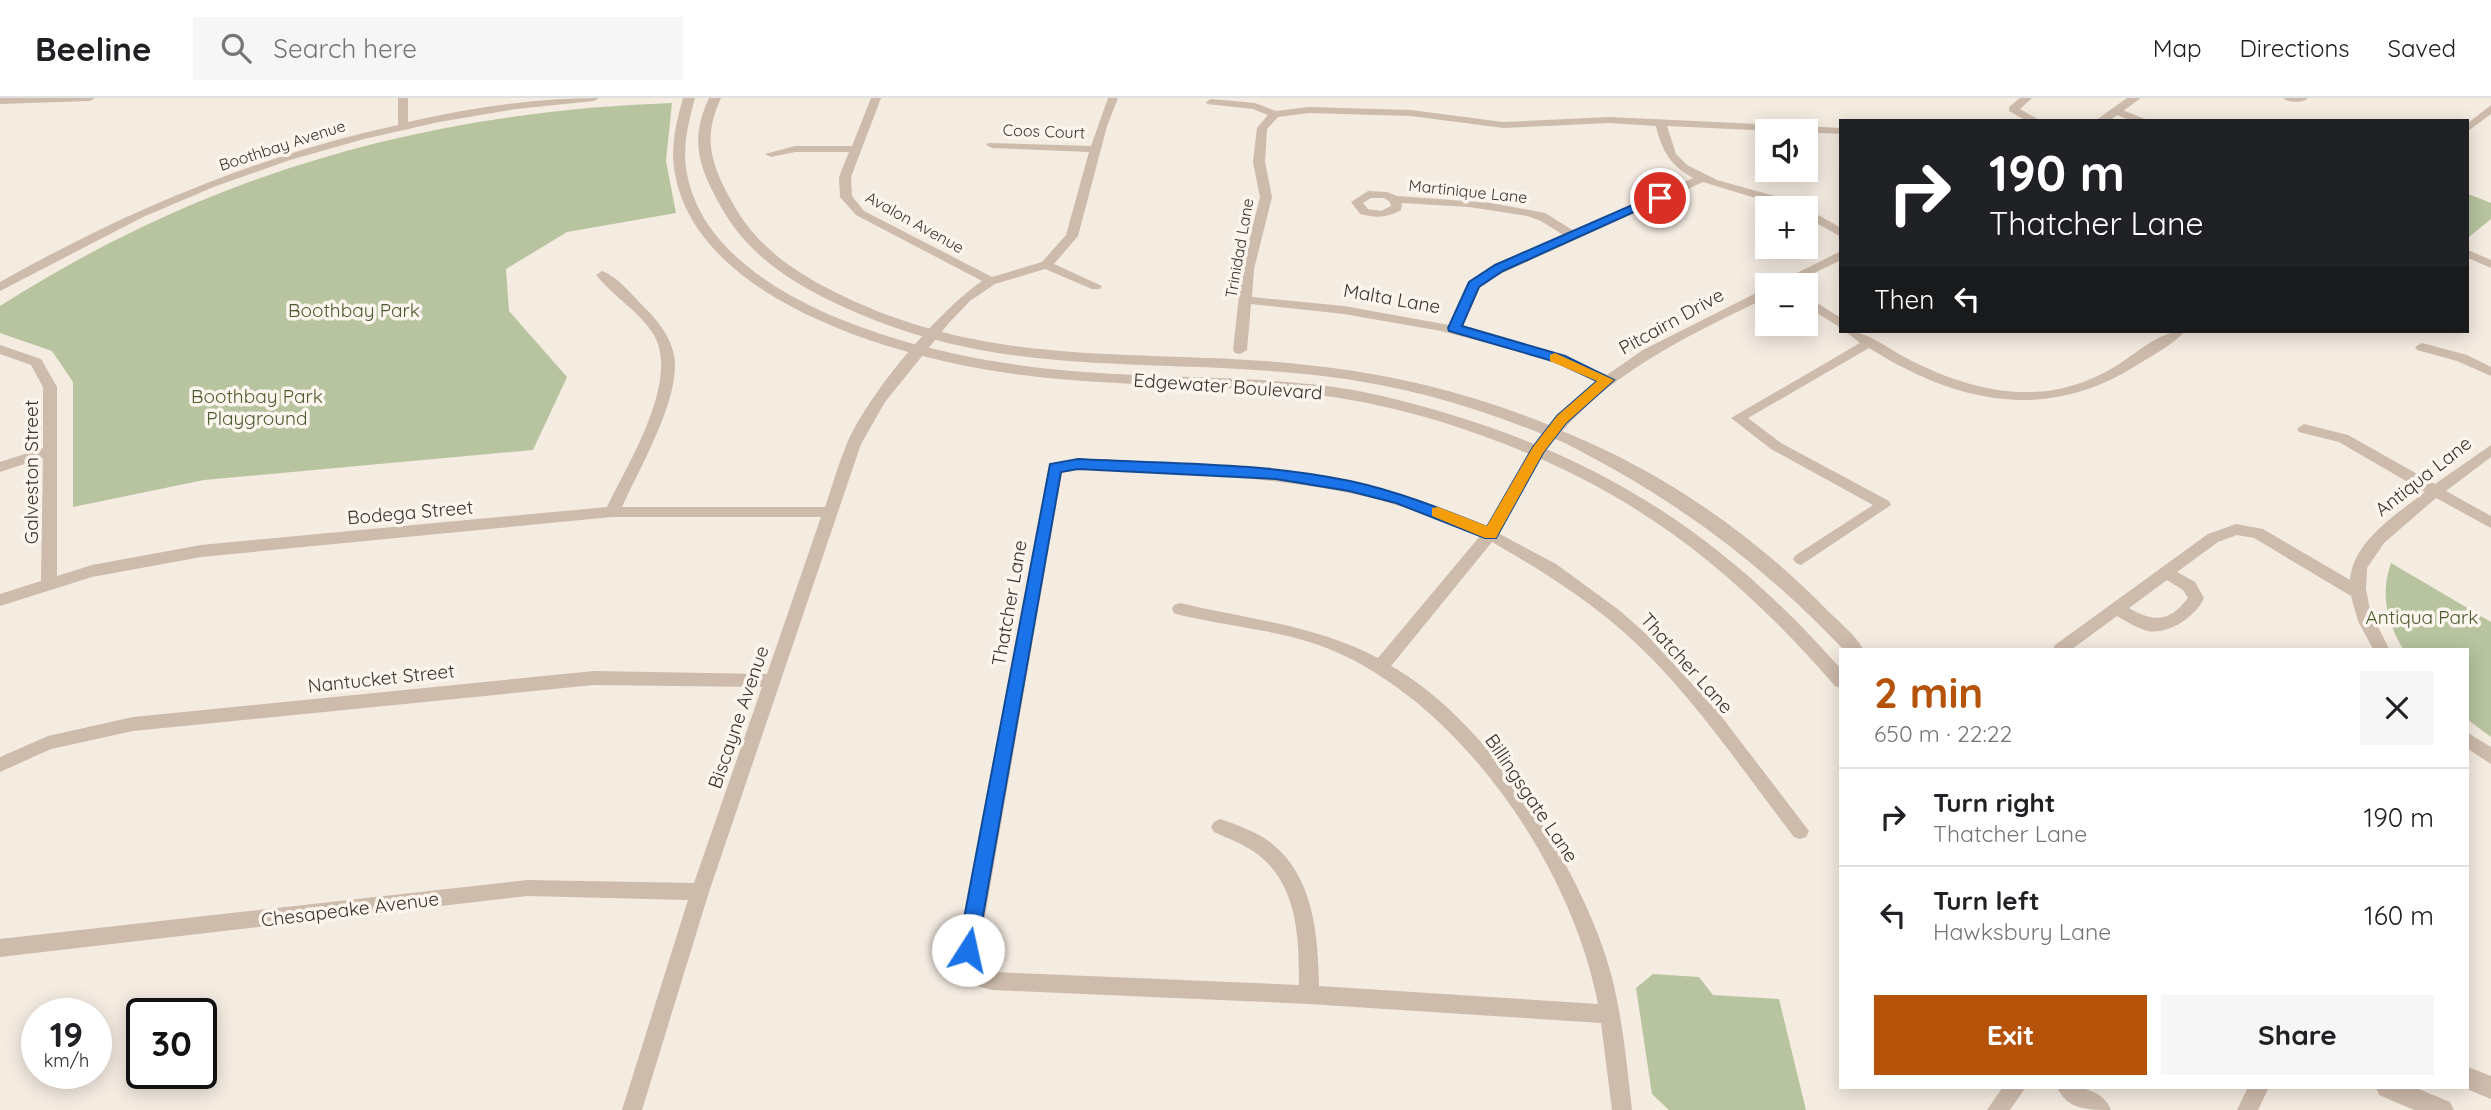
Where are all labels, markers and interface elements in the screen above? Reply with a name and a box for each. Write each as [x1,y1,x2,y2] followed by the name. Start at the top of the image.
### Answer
[193,17,683,80] search box
[35,28,151,69] text: Beeline
[217,29,255,67] icon: search
[273,32,417,65] text: Search here
[2153,33,2202,63] text: Map
[2240,33,2350,63] text: Directions
[2388,33,2456,63] text: Saved
[216,115,348,175] street label: Boothbay Avenue
[1755,119,1818,336] map controls
[1755,119,1818,182] button: sound
[1002,120,1086,142] street label: Coos Court
[1989,142,2125,203] text: 190 m
[1874,147,1965,238] icon: right
[1630,168,1690,228] pin
[1408,175,1528,207] street label: Martinique Lane
[1641,179,1679,217] icon: arrive
[862,187,968,257] street label: Avalon Avenue
[1755,196,1818,259] button: +
[1220,197,1258,299] street label: Trinidad Lane
[1989,203,2203,243] text: Thatcher Lane
[1755,273,1818,336] button: −
[1342,278,1442,318] street label: Malta Lane
[1948,280,1986,318] icon: left
[1614,282,1728,360] street label: Pitcairn Drive
[1874,283,1934,316] text: Then
[288,298,420,322] park label: Boothbay Park
[1133,367,1323,405] street label: Edgewater Boulevard
[191,384,323,430] park label: Boothbay Park Playground
[19,400,43,544] street label: Galveston Street
[2370,431,2476,521] street label: Antiqua Lane
[346,495,474,529] street label: Bodega Street
[986,538,1032,668] street label: Thatcher Lane
[2365,605,2479,629] park label: Antiqua Park
[1635,608,1739,718] street label: Thatcher Lane
[702,642,774,792] street label: Biscayne Avenue
[306,658,456,698] street label: Nantucket Street
[1874,666,1983,719] text: 2 min
[2360,671,2434,745] button: close
[1874,719,2012,748] text: 650 m · 22:22
[1480,729,1584,867] street label: Billingsgate Lane
[1933,786,2055,819] text: Turn right
[1874,798,1912,836] icon: right
[2364,801,2434,834] text: 190 m
[1933,819,2087,848] text: Thatcher Lane
[1933,884,2040,917] text: Turn left
[260,886,440,932] street label: Chesapeake Avenue
[1874,896,1912,934] icon: left
[2364,899,2434,932] text: 160 m
[931,913,1005,987] position arrow
[1933,917,2111,946] text: Hawksbury Lane
[1874,995,2147,1075] button: Exit
[2161,995,2434,1075] button: Share
[126,998,217,1089] speed limit sign: 30
[50,1012,83,1056] text: 19
[44,1049,89,1072] text: km/h

